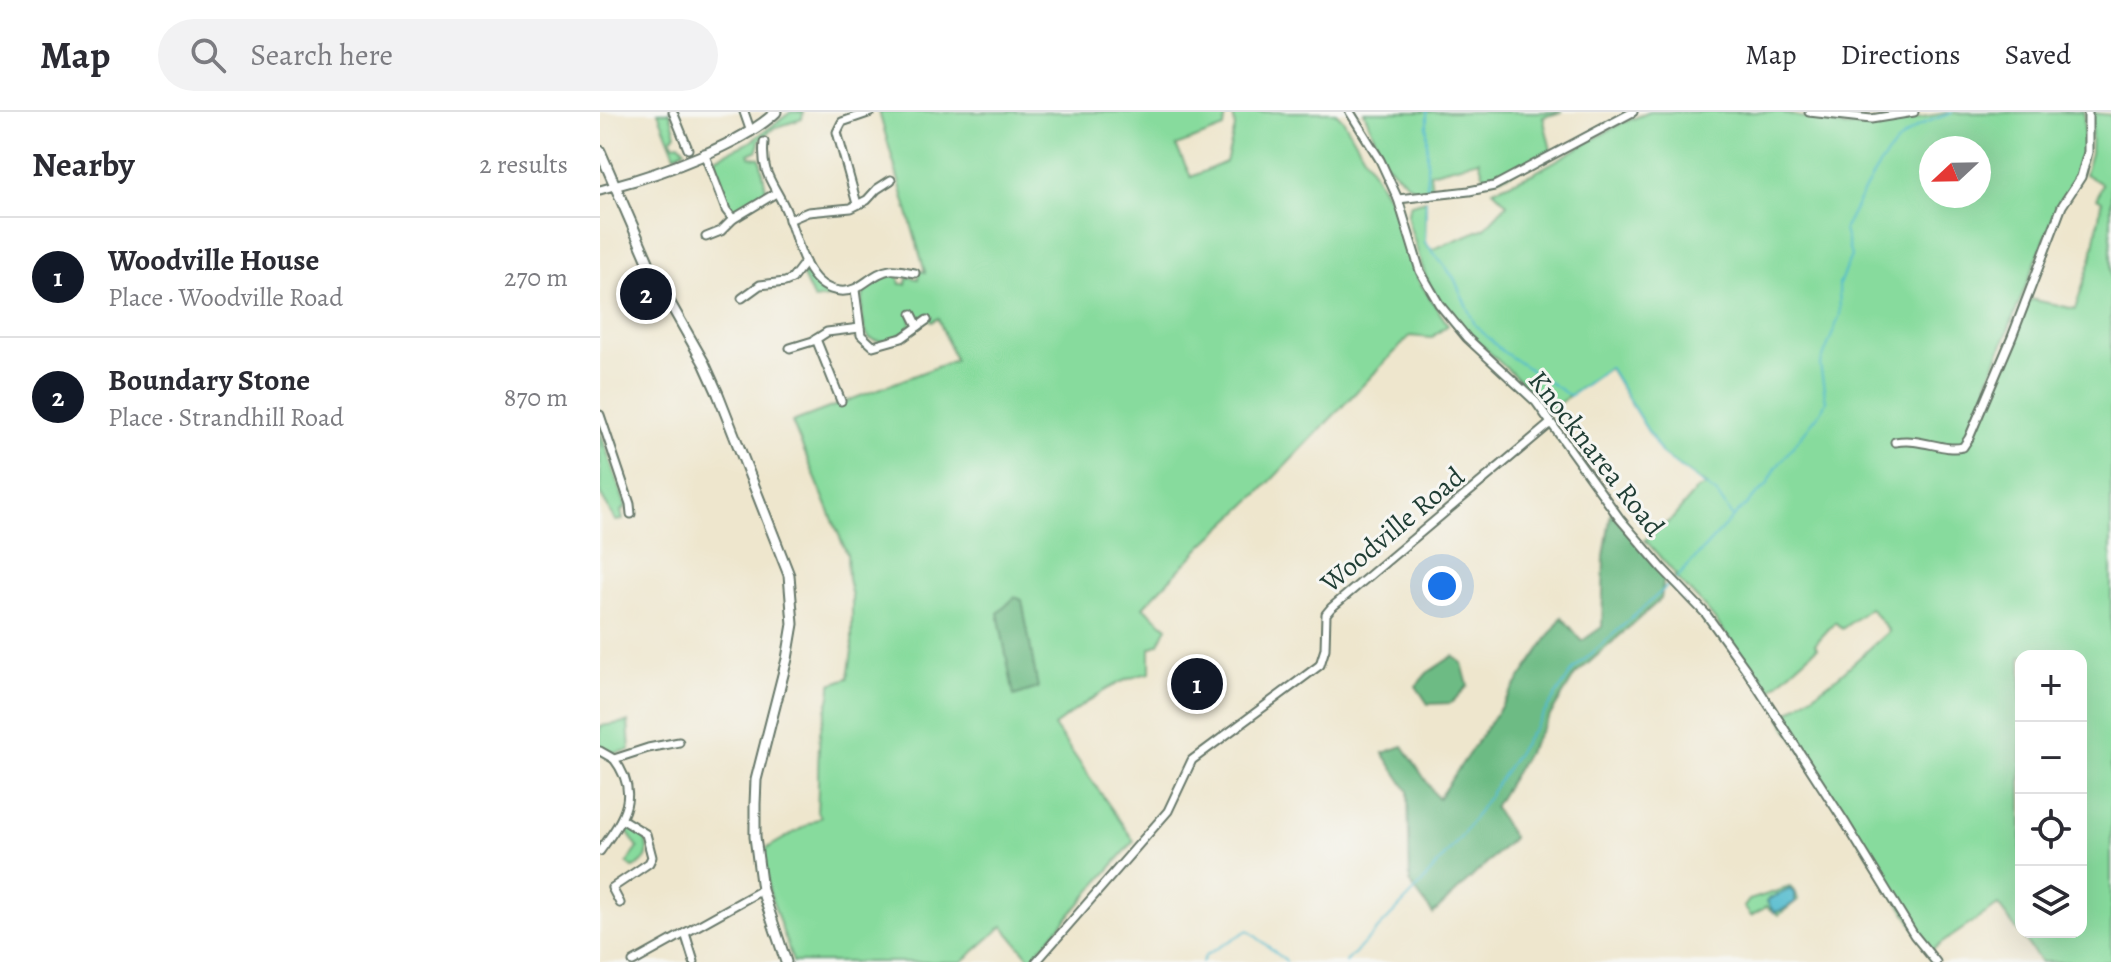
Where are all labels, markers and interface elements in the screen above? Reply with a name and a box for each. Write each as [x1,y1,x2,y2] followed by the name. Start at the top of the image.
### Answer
[158,19,718,91] search box
[40,29,110,81] text: Map
[186,33,230,77] icon: search
[250,35,393,75] text: Search here
[1745,36,1796,74] text: Map
[1840,36,1961,74] text: Directions
[2005,36,2071,74] text: Saved
[1919,136,1991,208] north arrow
[32,141,135,188] text: Nearby
[479,147,568,182] text: 2 results
[108,240,319,280] text: Woodville House
[53,260,63,295] text: 1
[504,260,568,295] text: 270 m
[620,264,672,324] pin: 2
[108,280,343,315] text: Place · Woodville Road
[108,360,310,400] text: Boundary Stone
[1519,363,1674,545] street label: Knocknarea Road
[52,380,64,415] text: 2
[504,380,568,415] text: 870 m
[108,400,344,435] text: Place · Strandhill Road
[1312,458,1474,602] street label: Woodville Road
[1422,566,1462,606] your location
[2015,650,2087,938] map controls
[2015,650,2087,722] button: +
[1171,654,1223,714] pin: 1
[2015,722,2087,794] button: −
[2015,794,2087,866] button: locate
[2015,866,2087,938] button: layers

